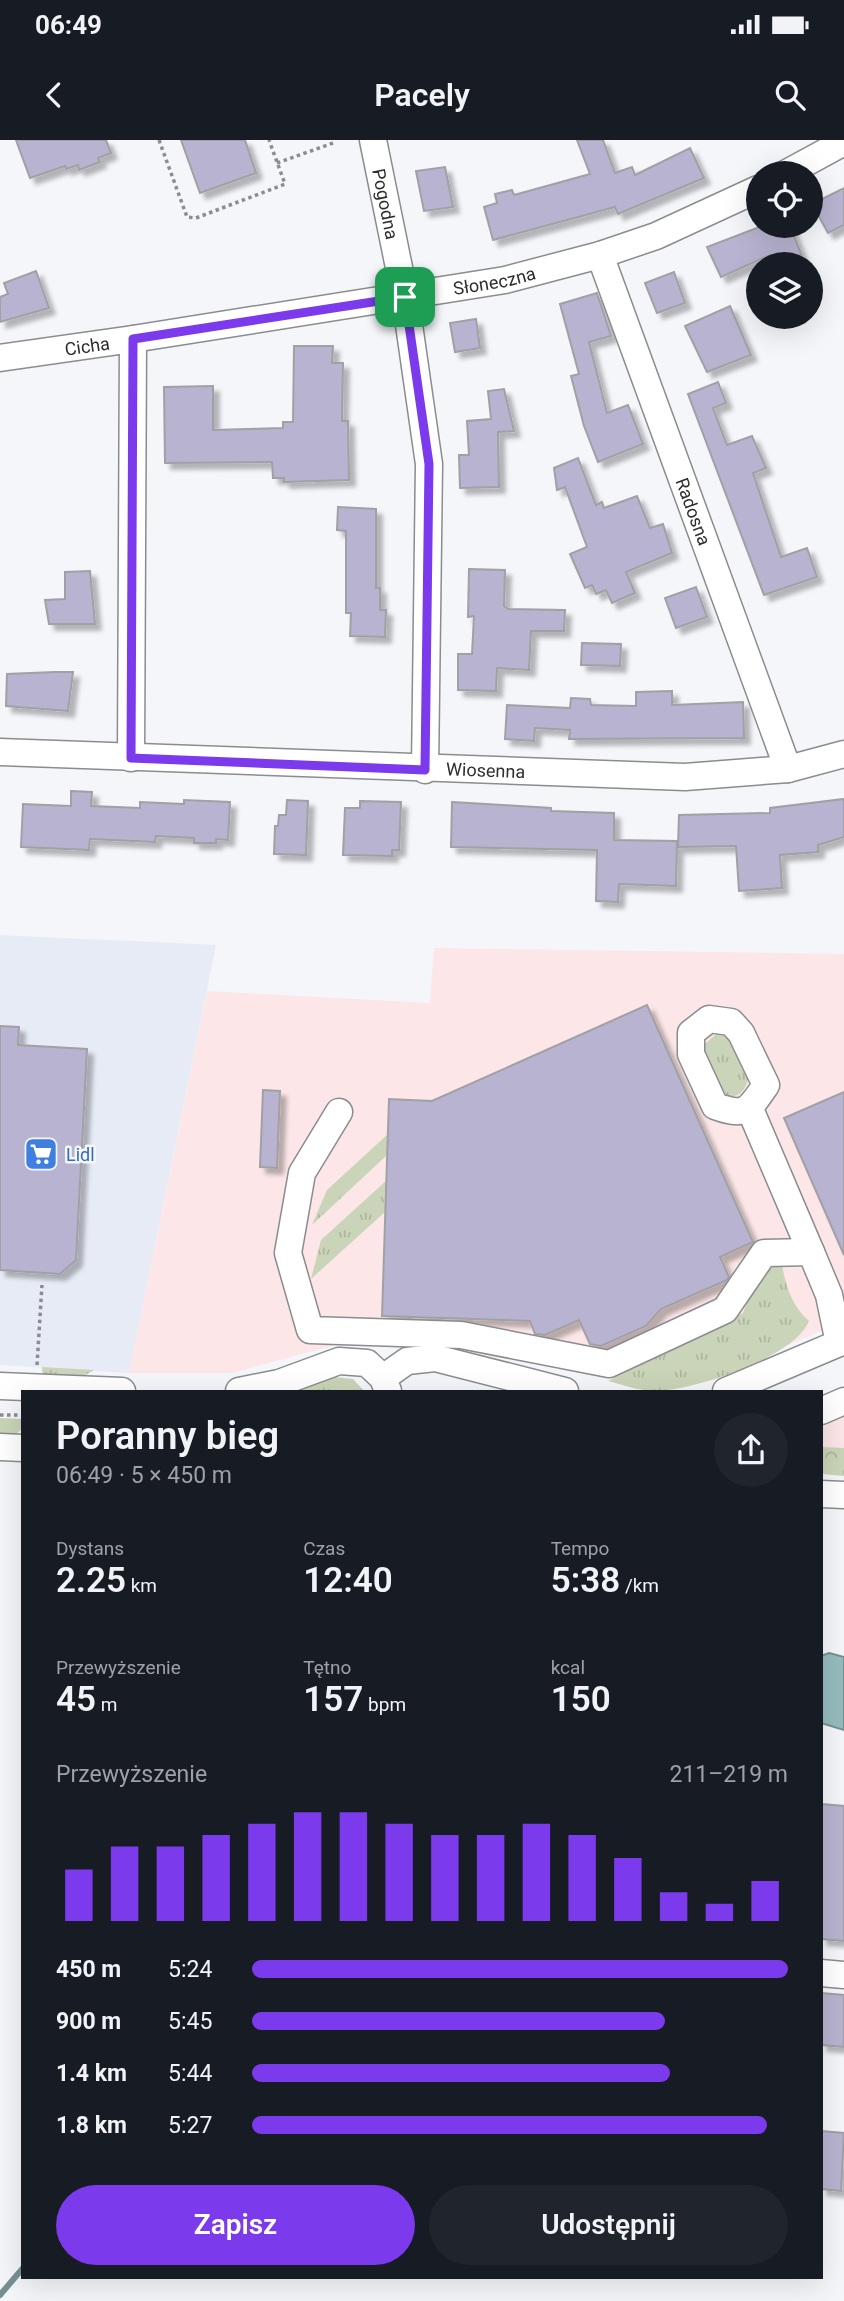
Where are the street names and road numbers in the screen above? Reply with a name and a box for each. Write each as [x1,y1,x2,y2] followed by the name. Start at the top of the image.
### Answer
[369,166,403,241] street label: Pogodna
[452,262,538,299] street label: Słoneczna
[63,332,111,359] street label: Cicha
[672,475,716,548] street label: Radosna
[446,758,526,782] street label: Wiosenna

